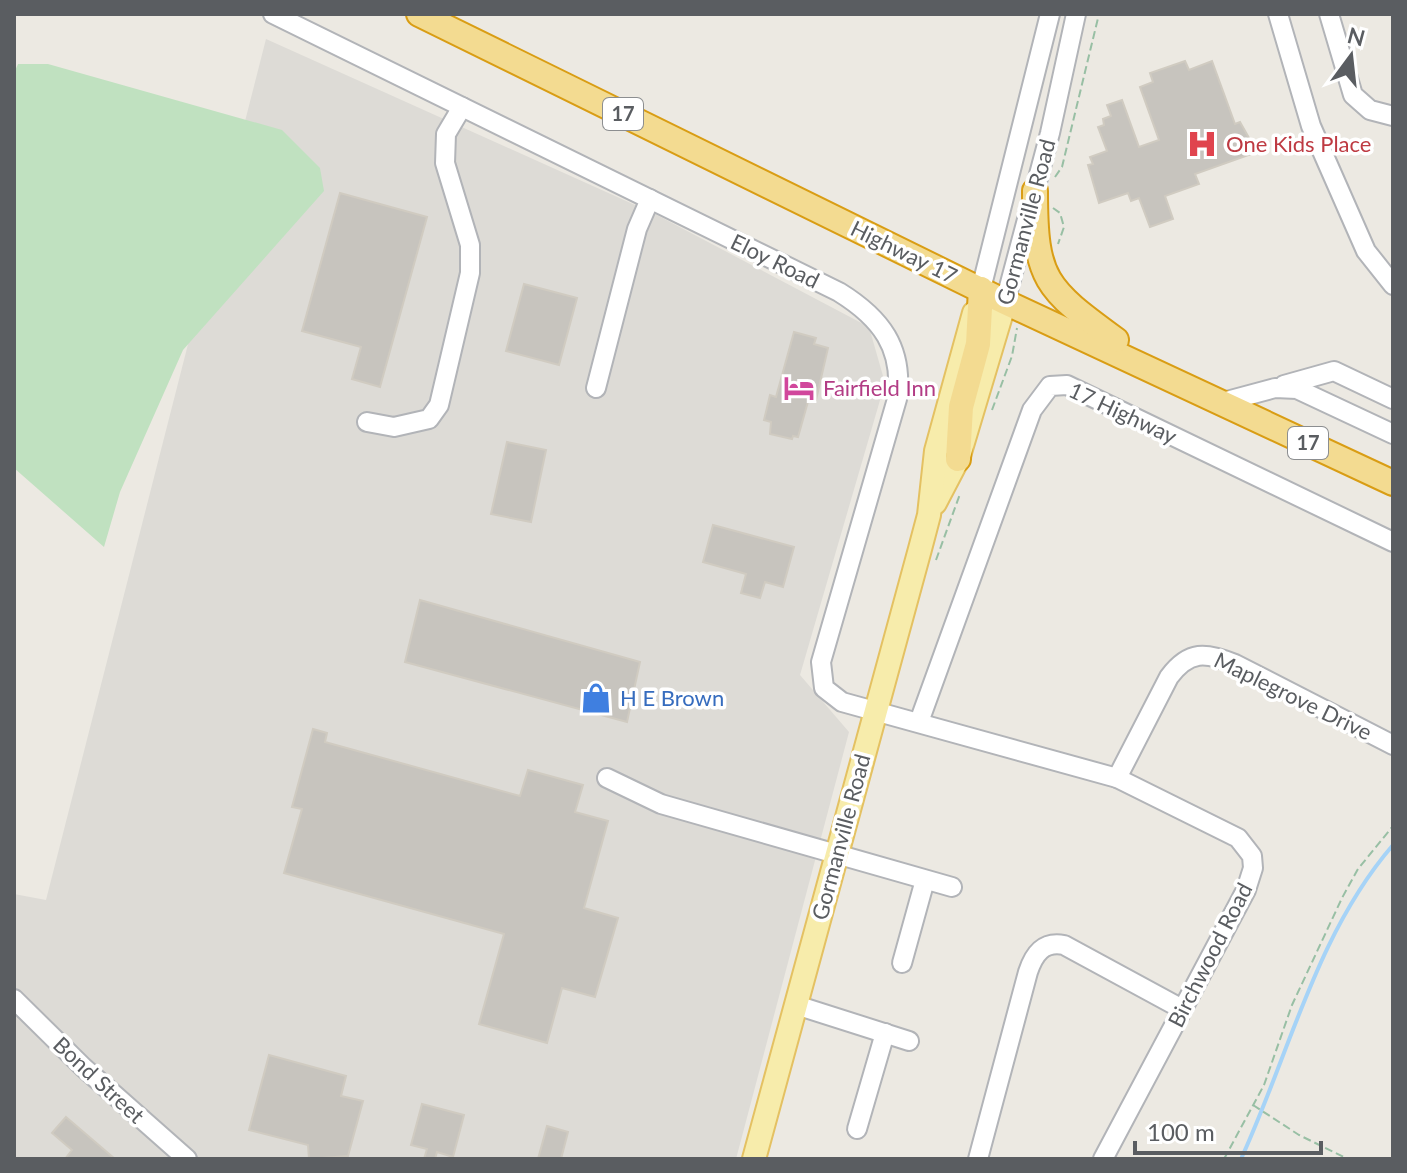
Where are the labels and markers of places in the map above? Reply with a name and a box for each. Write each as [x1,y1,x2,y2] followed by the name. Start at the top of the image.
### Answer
[1185,127,1219,161] hospital icon: One Kids Place
[1226,130,1371,157] place label: One Kids Place
[782,371,816,405] hotel icon: Fairfield Inn
[823,374,936,401] place label: Fairfield Inn
[579,681,613,715] shop icon: H E Brown
[620,684,724,711] place label: H E Brown

